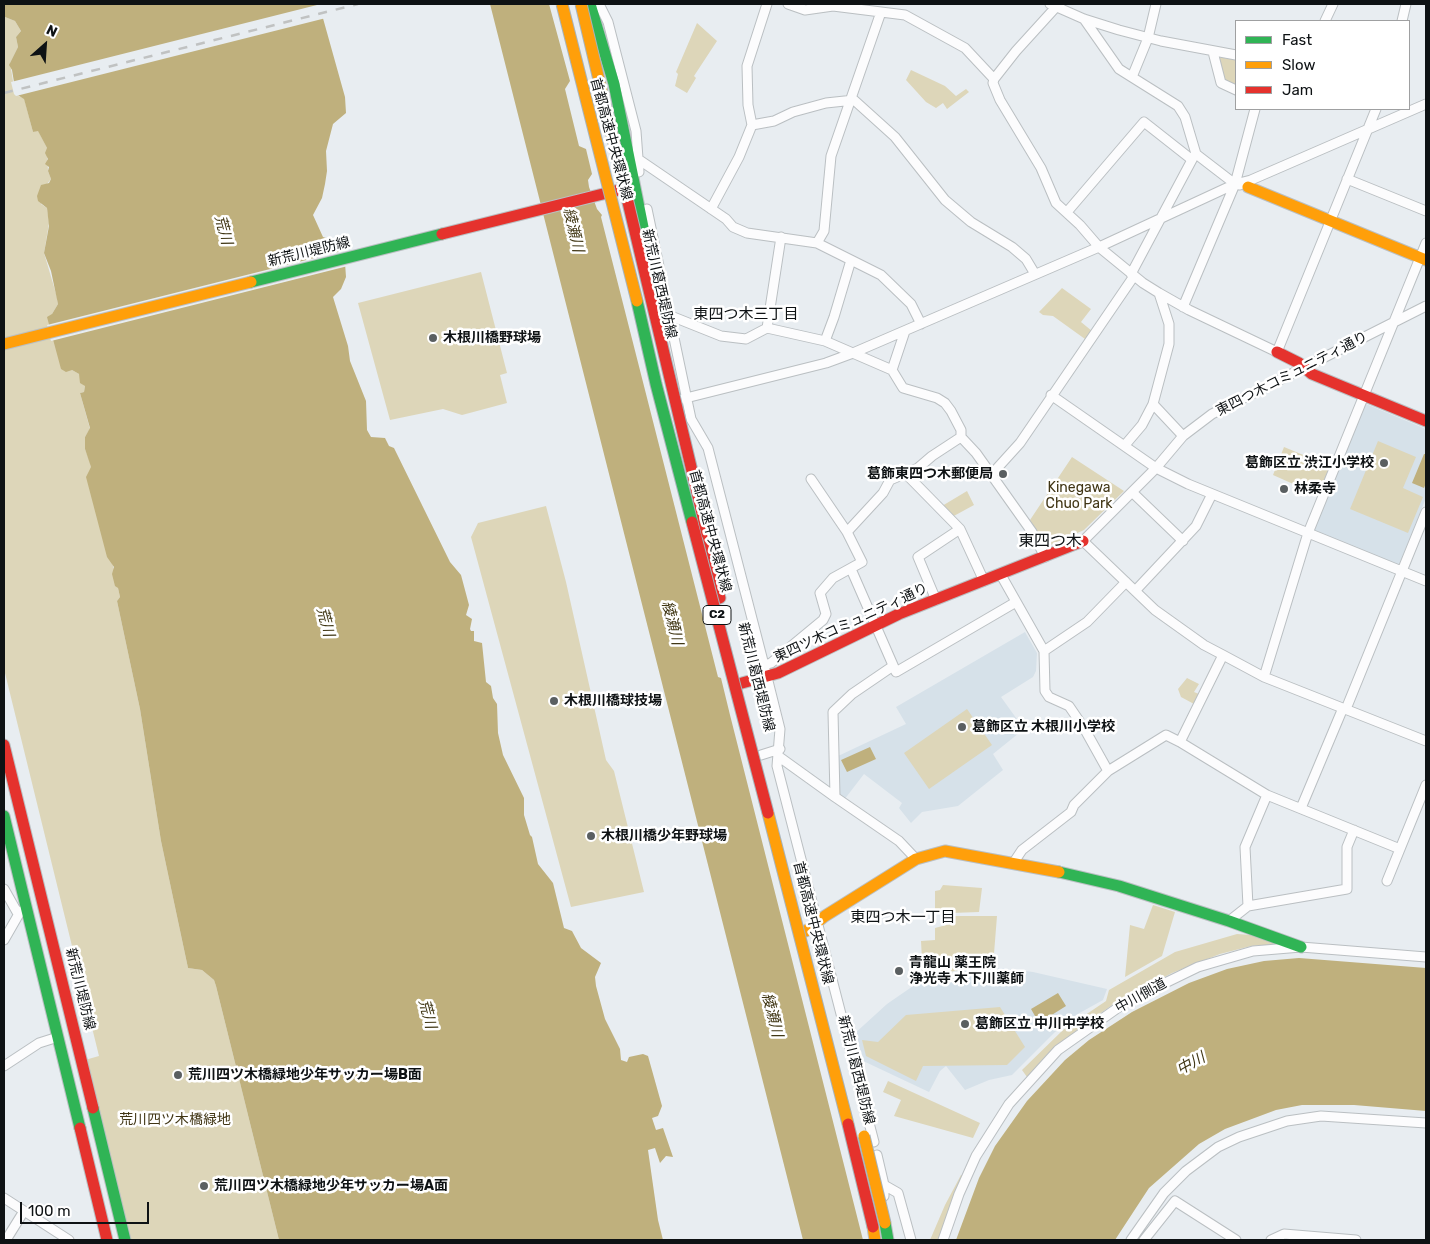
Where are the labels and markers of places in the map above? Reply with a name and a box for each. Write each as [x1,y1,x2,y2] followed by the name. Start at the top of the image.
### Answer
[443,330,541,346] place label: 木根川橋野球場
[427,332,439,344] marker: 木根川橋野球場
[1245,455,1374,471] place label: 葛飾区立 渋江小学校
[1378,457,1390,469] marker: 葛飾区立 渋江小学校
[867,466,993,482] place label: 葛飾東四つ木郵便局
[997,468,1009,480] marker: 葛飾東四つ木郵便局
[1294,481,1336,497] place label: 林柔寺
[1278,483,1290,495] marker: 林柔寺
[564,693,662,709] place label: 木根川橋球技場
[548,695,560,707] marker: 木根川橋球技場
[972,719,1115,735] place label: 葛飾区立 木根川小学校
[956,721,968,733] marker: 葛飾区立 木根川小学校
[601,828,727,844] place label: 木根川橋少年野球場
[585,830,597,842] marker: 木根川橋少年野球場
[909,955,1024,988] place label: 青龍山 薬王院 浄光寺 木下川薬師
[893,965,905,977] marker: 青龍山 薬王院 浄光寺 木下川薬師
[975,1016,1104,1032] place label: 葛飾区立 中川中学校
[959,1018,971,1030] marker: 葛飾区立 中川中学校
[188,1067,422,1083] place label: 荒川四ツ木橋緑地少年サッカー場B面
[172,1069,184,1081] marker: 荒川四ツ木橋緑地少年サッカー場B面
[214,1178,448,1194] place label: 荒川四ツ木橋緑地少年サッカー場A面
[198,1180,210,1192] marker: 荒川四ツ木橋緑地少年サッカー場A面

